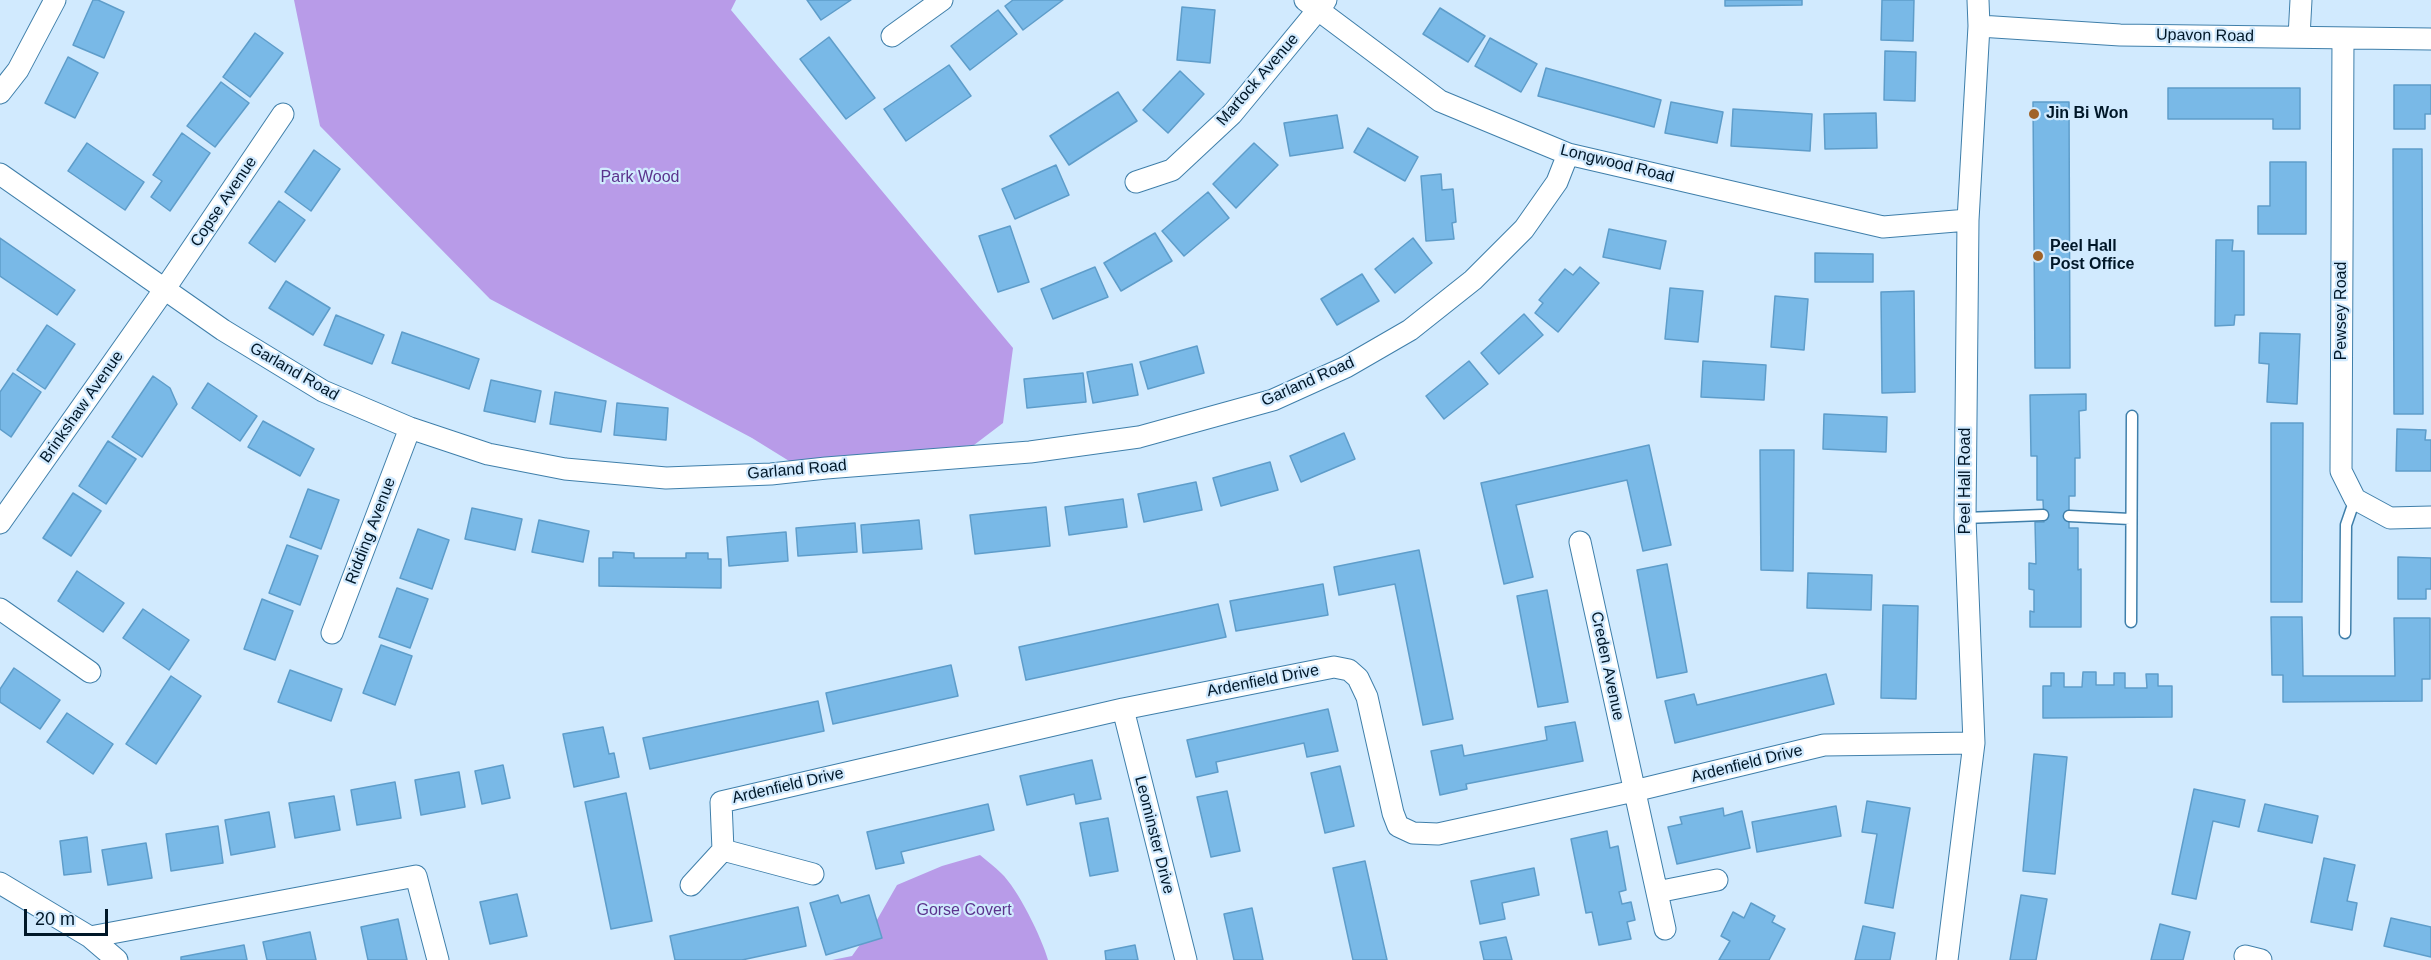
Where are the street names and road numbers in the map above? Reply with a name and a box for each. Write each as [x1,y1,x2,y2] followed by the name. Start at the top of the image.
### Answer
[2156,26,2254,46] street label: Upavon Road
[1213,30,1303,130] street label: Martock Avenue
[1558,141,1676,187] street label: Longwood Road
[187,153,261,251] street label: Copse Avenue
[2332,262,2352,360] street label: Pewsey Road
[246,339,342,405] street label: Garland Road
[36,347,128,467] street label: Brinkshaw Avenue
[1259,353,1357,411] street label: Garland Road
[1956,428,1976,534] street label: Peel Hall Road
[747,456,847,484] street label: Garland Road
[342,475,400,587] street label: Ridding Avenue
[1586,610,1628,722] street label: Creden Avenue
[1205,661,1321,701] street label: Ardenfield Drive
[1689,741,1805,787] street label: Ardenfield Drive
[730,764,846,808] street label: Ardenfield Drive
[1130,774,1178,896] street label: Leominster Drive

